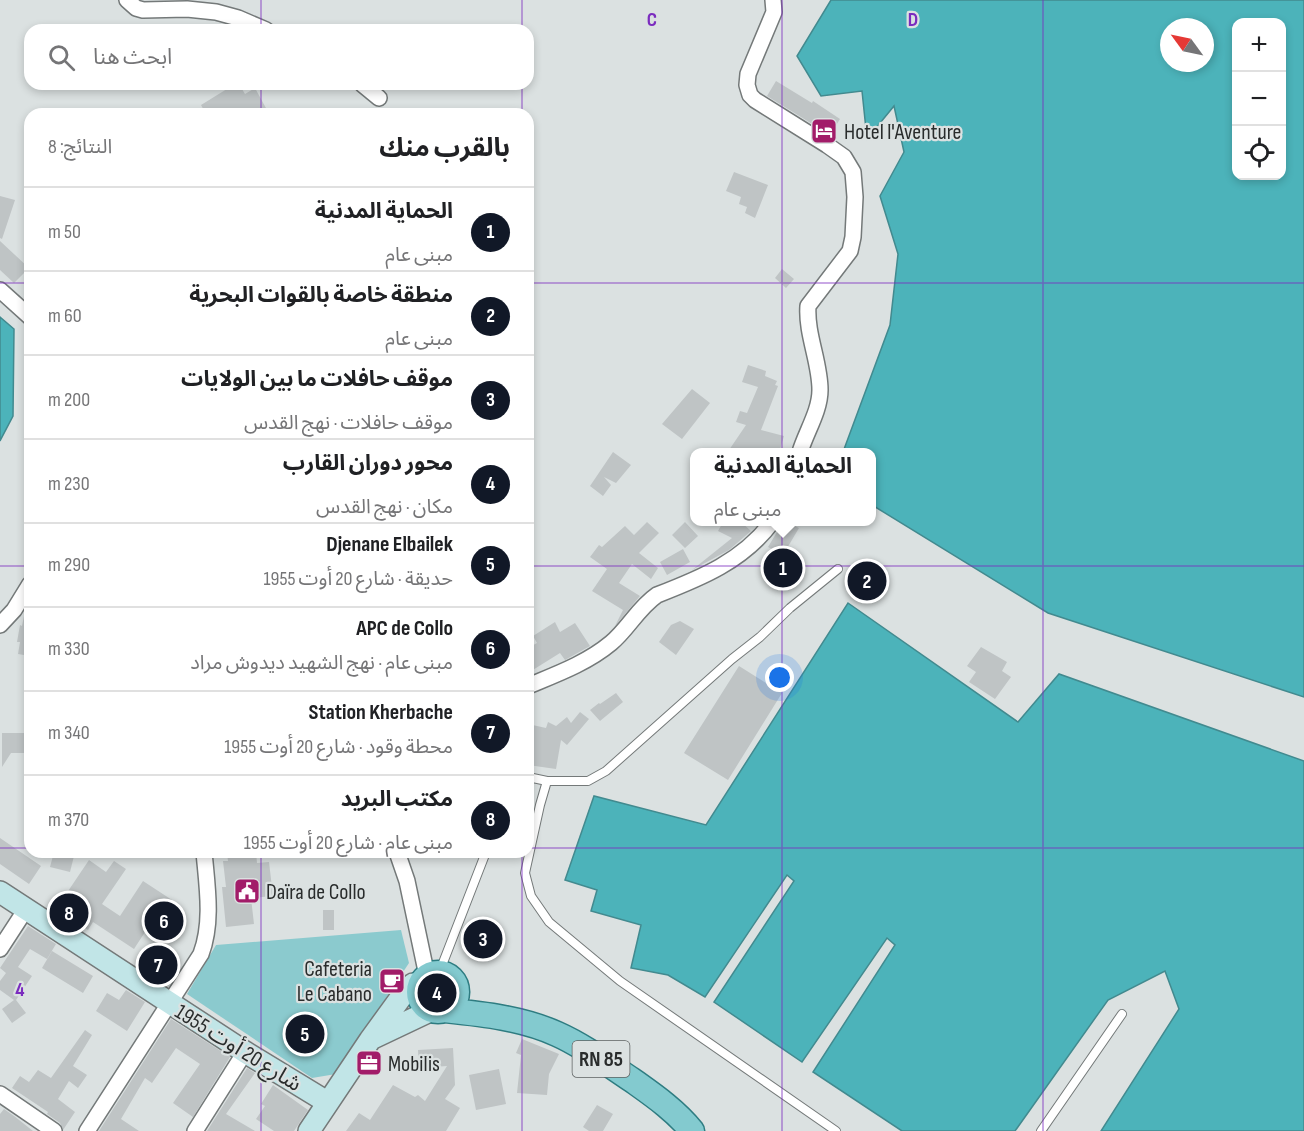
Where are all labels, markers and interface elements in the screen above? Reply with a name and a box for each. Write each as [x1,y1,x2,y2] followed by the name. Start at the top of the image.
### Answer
[647,8,657,32] text: C
[908,8,918,32] text: D
[1160,18,1214,72] north arrow
[1232,18,1286,180] map controls
[1232,18,1286,72] button: +
[24,24,534,90] search box
[45,41,78,74] icon: search
[93,44,172,71] text: ابحث هنا
[1232,72,1286,126] button: −
[809,116,839,146] hotel icon: Hotel l'Aventure
[844,119,961,146] place label: Hotel l'Aventure
[1232,126,1286,180] button: locate
[379,133,510,164] text: بالقرب منك
[48,135,112,159] text: النتائج: 8
[315,198,453,225] text: الحماية المدنية
[48,220,81,244] text: 50 m
[487,220,494,244] text: 1
[385,243,453,267] text: مبنى عام
[189,282,453,309] text: منطقة خاصة بالقوات البحرية
[48,304,82,328] text: 60 m
[486,304,495,328] text: 2
[385,327,453,351] text: مبنى عام
[181,366,453,393] text: موقف حافلات ما بين الولايات
[48,388,90,412] text: 200 m
[486,388,495,412] text: 3
[244,411,453,435] text: موقف حافلات · نهج القدس
[690,448,876,526] popup
[283,450,453,477] text: محور دوران القارب
[714,453,852,480] text: الحماية المدنية
[48,472,90,496] text: 230 m
[486,472,495,496] text: 4
[316,495,453,519] text: مكان · نهج القدس
[714,498,782,522] text: مبنى عام
[326,531,453,558] text: Djenane Elbailek
[764,546,802,590] pin: 1
[48,553,90,577] text: 290 m
[486,553,495,577] text: 5
[848,558,886,604] pin: 2
[264,567,453,591] text: حديقة · شارع 20 أوت 1955
[356,615,453,642] text: APC de Collo
[48,637,90,661] text: 330 m
[486,637,495,661] text: 6
[190,651,453,675] text: مبنى عام · نهج الشهيد ديدوش مراد
[765,663,794,692] your location
[309,699,453,726] text: Station Kherbache
[48,721,90,745] text: 340 m
[486,721,495,745] text: 7
[224,735,453,759] text: محطة وقود · شارع 20 أوت 1955
[341,786,453,813] text: مكتب البريد
[48,808,89,832] text: 370 m
[486,808,495,832] text: 8
[244,831,453,855] text: مبنى عام · شارع 20 أوت 1955
[232,876,262,906] public building icon: Daïra de Collo
[266,879,366,906] place label: Daïra de Collo
[50,890,88,936] pin: 8
[144,898,184,944] pin: 6
[464,916,502,962] pin: 3
[138,942,178,988] pin: 7
[297,956,372,1008] place label: Cafeteria Le Cabano
[377,966,407,996] cafe icon: Cafeteria Le Cabano
[418,970,456,1016] pin: 4
[15,978,25,1002] text: 4
[171,998,307,1096] street label: شارع 20 أوت 1955
[286,1012,324,1056] pin: 5
[572,1041,630,1077] road number: RN 85
[354,1048,384,1078] office icon: Mobilis
[388,1051,440,1078] place label: Mobilis

